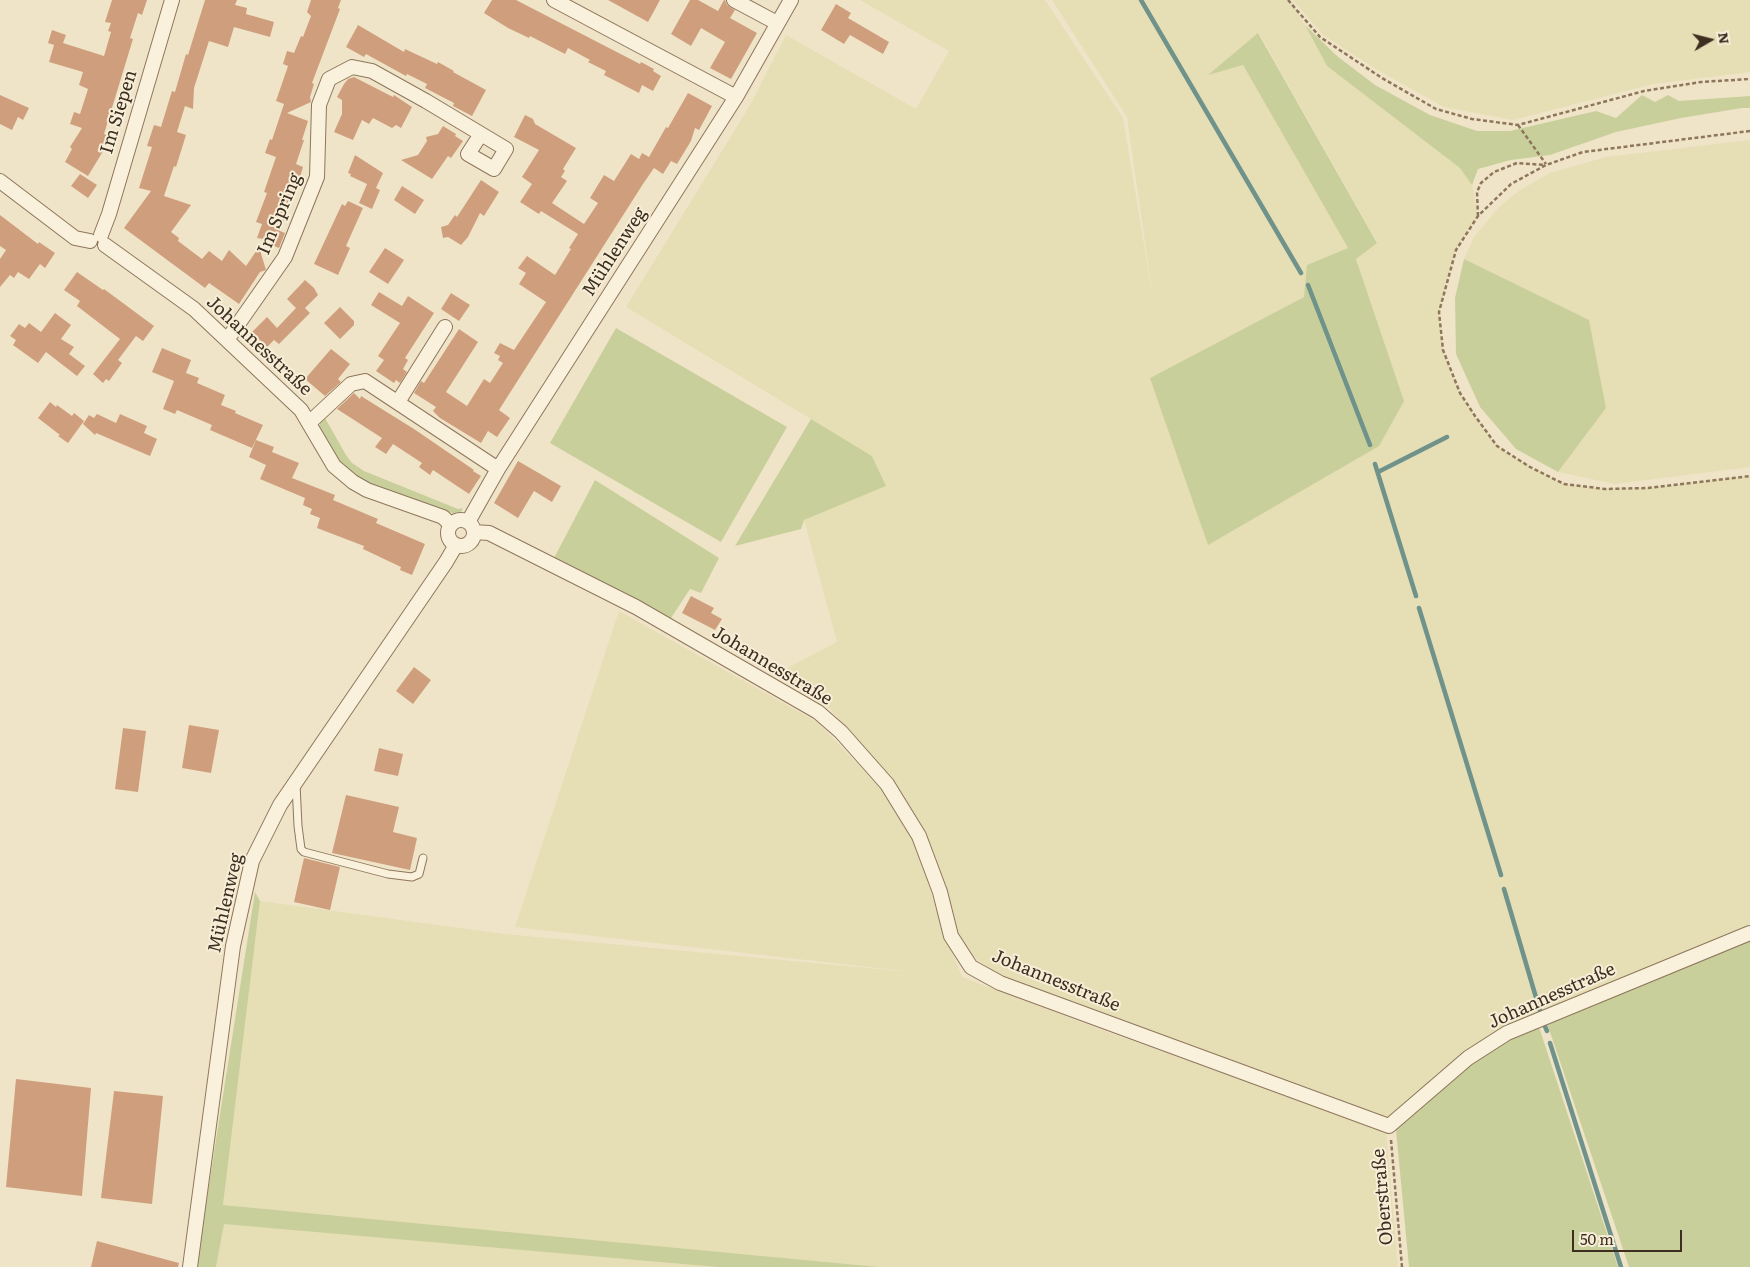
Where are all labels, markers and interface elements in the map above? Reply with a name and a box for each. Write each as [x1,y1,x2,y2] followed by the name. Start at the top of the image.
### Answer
[1685,15,1735,65] north arrow
[1714,31,1736,45] text: N
[96,67,142,157] street label: Im Siepen
[253,170,307,258] street label: Im Spring
[578,204,652,300] street label: Mühlenweg
[202,292,316,400] street label: Johannesstraße
[708,622,836,710] street label: Johannesstraße
[204,851,248,955] street label: Mühlenweg
[989,945,1123,1017] street label: Johannesstraße
[1485,958,1619,1034] street label: Johannesstraße
[1368,1148,1398,1246] street label: Oberstraße
[1575,1220,1685,1252] scale bar
[1580,1227,1614,1250] text: 50 m

